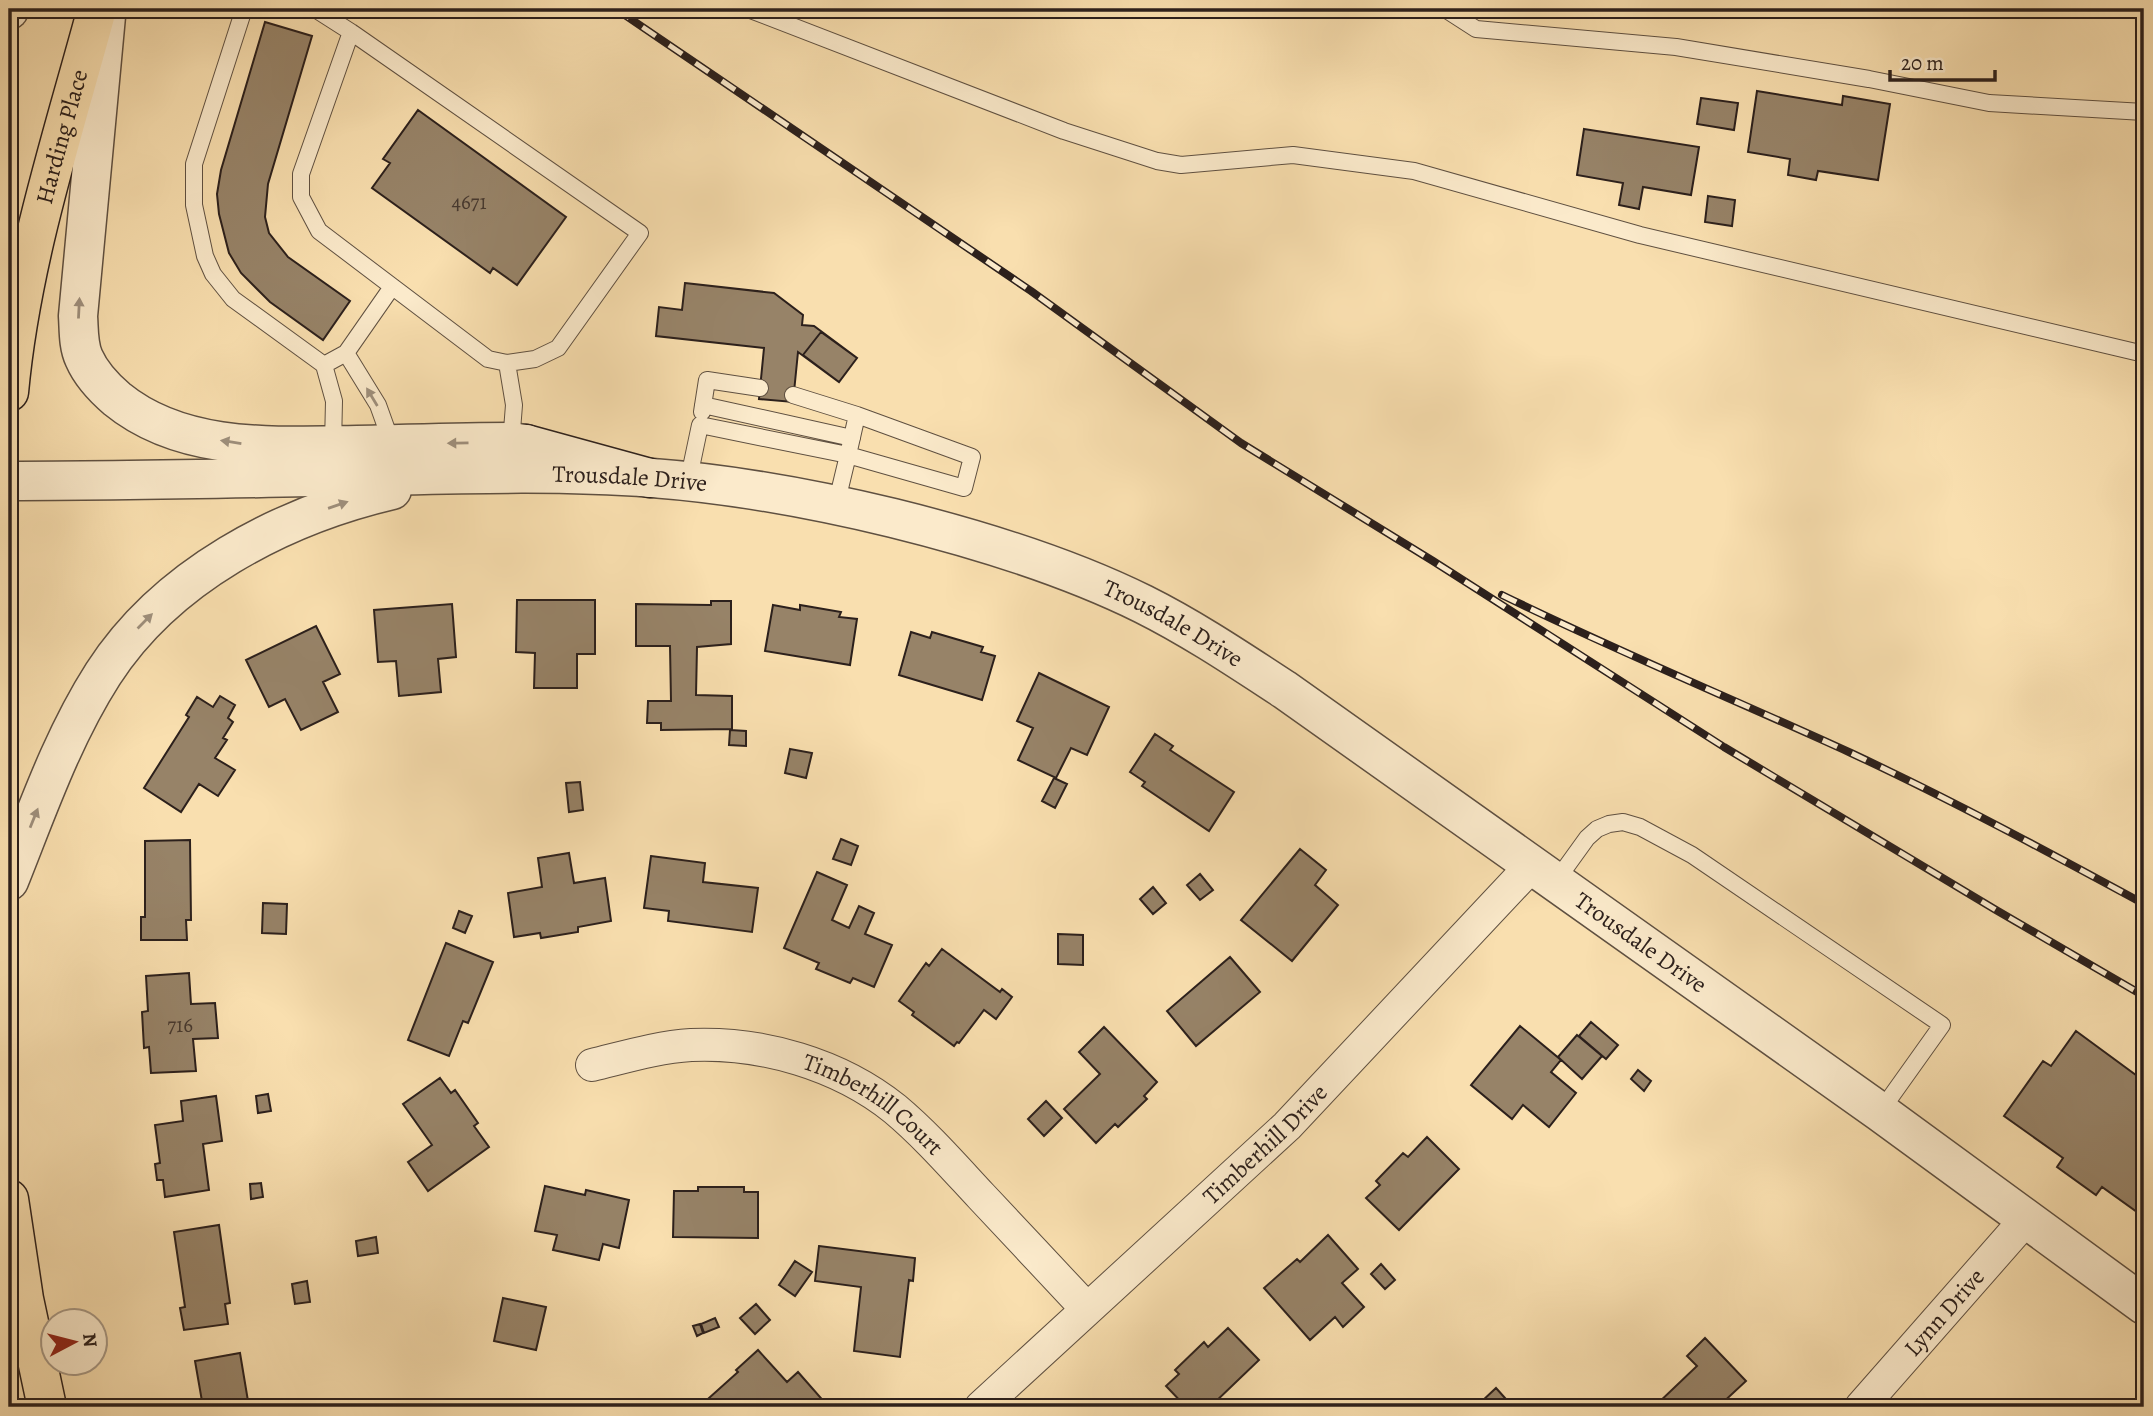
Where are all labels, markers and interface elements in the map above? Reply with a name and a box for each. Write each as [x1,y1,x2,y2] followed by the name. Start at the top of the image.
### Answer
[1890,38,1996,82] scale bar
[1901,49,1944,77] text: 20 m
[28,66,95,207] street label: Harding Place
[451,188,487,216] house number: 4671
[74,297,85,319] one-way arrow
[366,387,379,406] one-way arrow
[220,436,242,447] one-way arrow
[447,437,469,448] one-way arrow
[552,458,709,499] street label: Trousdale Drive
[328,499,349,510] one-way arrow
[1098,572,1249,675] street label: Trousdale Drive
[136,613,152,630] one-way arrow
[29,807,40,828] one-way arrow
[1568,884,1713,1000] street label: Trousdale Drive
[167,1011,193,1039] house number: 716
[799,1046,951,1162] street label: Timberhill Court
[1196,1077,1334,1212] street label: Timberhill Drive
[1897,1261,1992,1363] street label: Lynn Drive
[38,1308,108,1378] north arrow
[76,1332,104,1349] text: N

